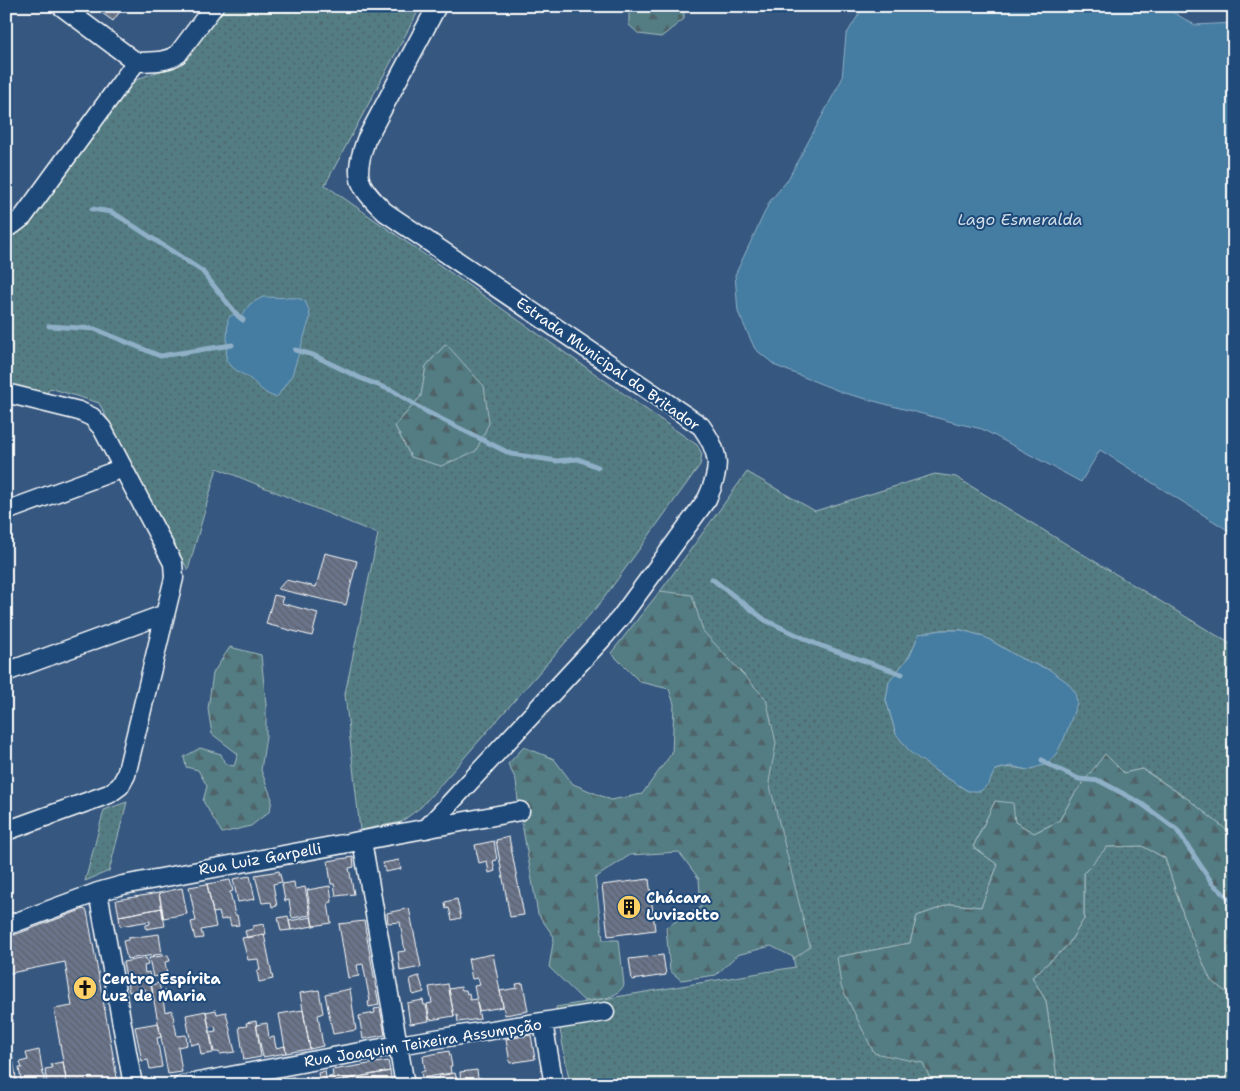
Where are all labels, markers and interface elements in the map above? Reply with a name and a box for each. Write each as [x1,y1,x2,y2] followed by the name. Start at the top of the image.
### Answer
[957,209,1083,230] water label: Lago Esmeralda
[512,293,704,435] street label: Estrada Municipal do Britador
[197,838,323,880] street label: Rua Luiz Garpelli
[646,888,719,925] place label: Chácara Luvizotto
[616,894,642,920] building icon: Chácara Luvizotto
[102,969,221,1006] place label: Centro Espírita Luz de Maria
[72,975,98,1001] church icon: Centro Espírita Luz de Maria
[303,1014,543,1072] street label: Rua Joaquim Teixeira Assumpção

